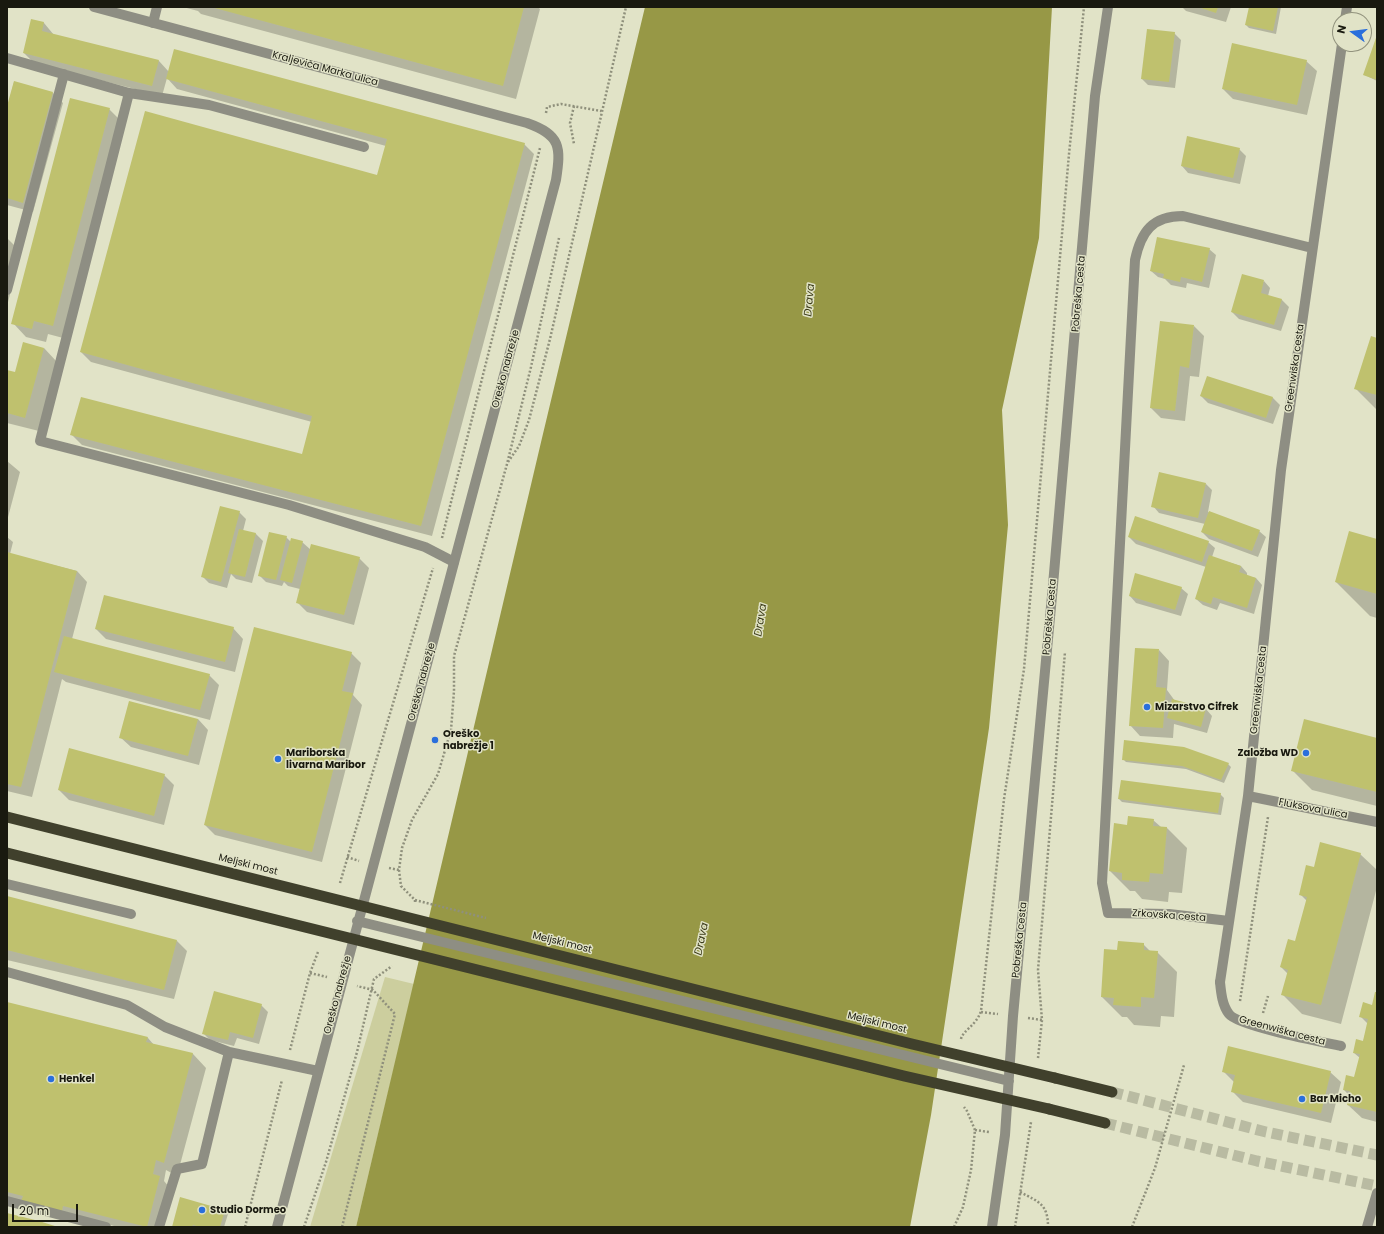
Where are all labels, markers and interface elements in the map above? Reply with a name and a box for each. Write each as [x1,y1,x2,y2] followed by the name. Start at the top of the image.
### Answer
[1332,12,1372,52] north arrow
[1333,23,1350,35] text: N
[271,49,379,89] street label: Kraljeviča Marka ulica
[1070,255,1088,333] street label: Pobreška cesta
[802,283,818,317] water label: Drava
[1283,323,1307,413] street label: Greenwiška cesta
[490,329,522,409] street label: Oreško nabrežje
[1041,578,1059,656] street label: Pobreška cesta
[752,603,770,637] water label: Drava
[406,642,438,722] street label: Oreško nabrežje
[1248,645,1270,735] street label: Greenwiška cesta
[1155,701,1238,713] place label: Mizarstvo Cifrek
[1142,702,1152,712] marker: Mizarstvo Cifrek
[443,728,494,752] place label: Oreško nabrežje 1
[430,735,440,745] marker: Oreško nabrežje 1
[286,747,366,770] place label: Mariborska livarna Maribor
[1237,747,1298,759] place label: Založba WD
[1301,748,1311,758] marker: Založba WD
[273,754,283,764] marker: Mariborska livarna Maribor
[1278,796,1348,822] street label: Fluksova ulica
[217,852,279,878] street label: Meljski most
[1010,901,1030,979] street label: Pobreška cesta
[1132,907,1206,925] street label: Zrkovska cesta
[692,922,712,956] water label: Drava
[531,930,593,956] street label: Meljski most
[322,955,354,1035] street label: Oreško nabrežje
[846,1010,908,1036] street label: Meljski most
[1238,1014,1326,1048] street label: Greenwiška cesta
[59,1073,94,1085] place label: Henkel
[46,1074,56,1084] marker: Henkel
[1310,1093,1361,1105] place label: Bar Micho
[1297,1094,1307,1104] marker: Bar Micho
[14,1196,80,1222] scale bar
[19,1202,49,1219] text: 20 m
[210,1204,286,1216] place label: Studio Dormeo
[197,1205,207,1215] marker: Studio Dormeo

